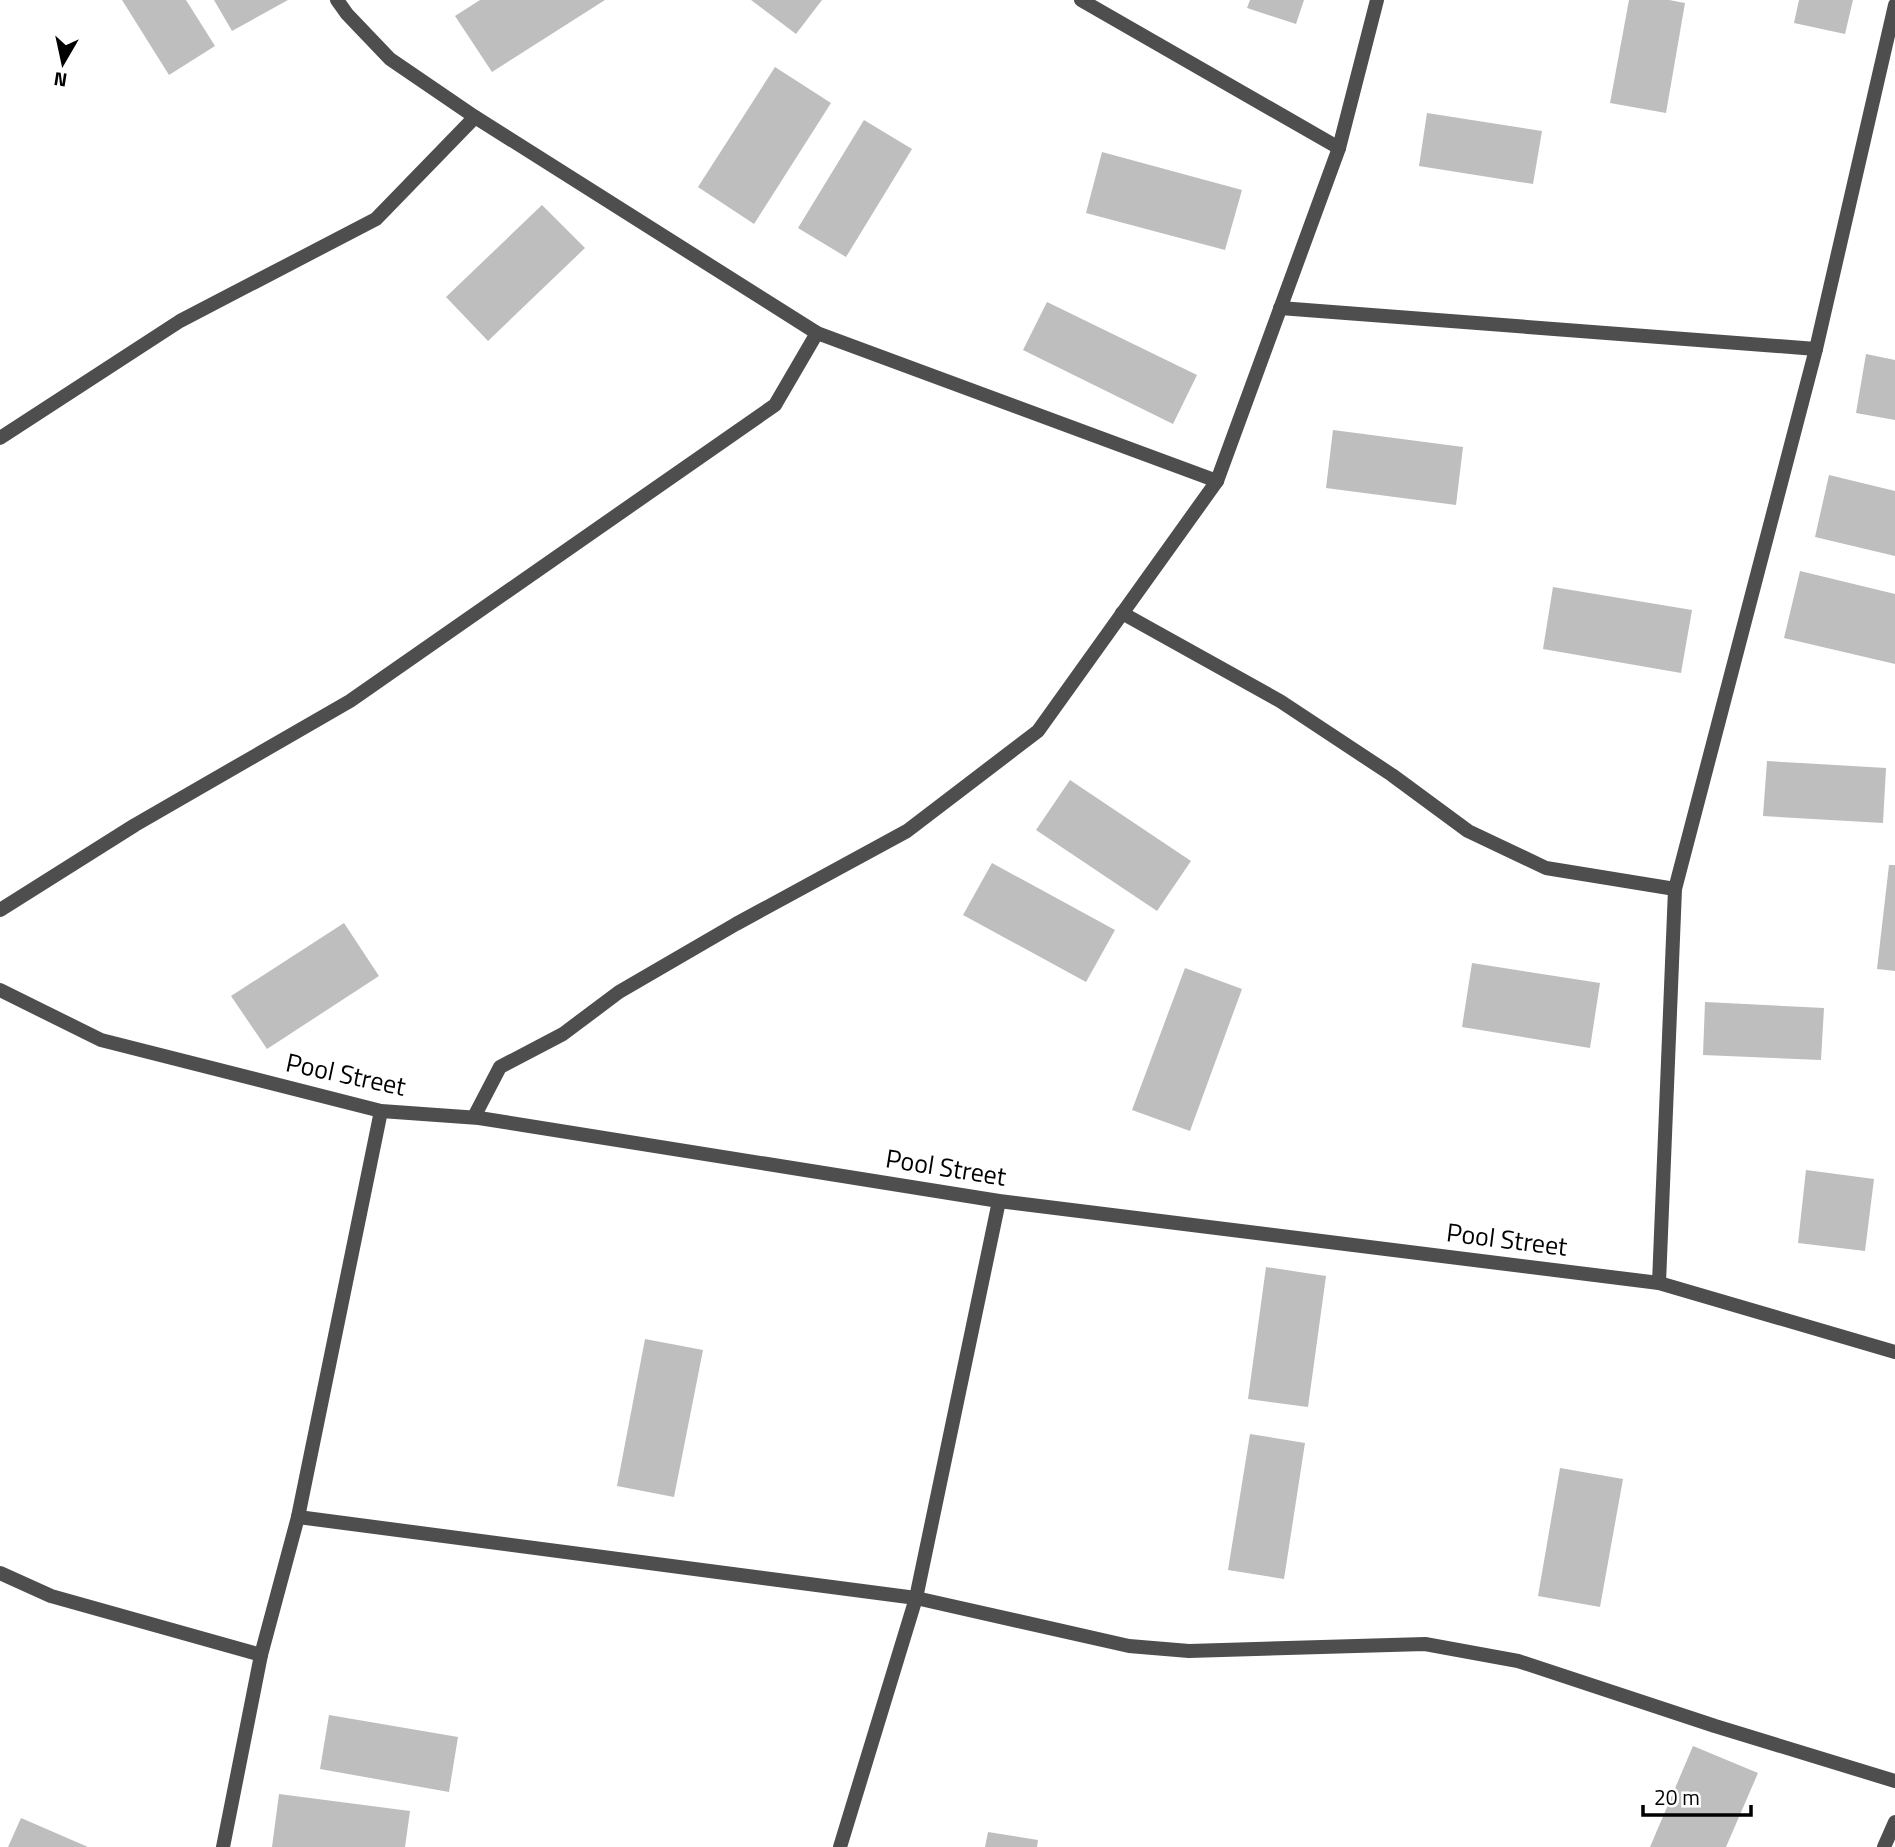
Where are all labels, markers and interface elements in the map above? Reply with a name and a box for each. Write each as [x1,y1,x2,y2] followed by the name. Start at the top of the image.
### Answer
[28,28,98,98] north arrow
[51,65,69,96] text: N
[283,1042,409,1106] street label: Pool Street
[883,1138,1009,1196] street label: Pool Street
[1444,1212,1570,1266] street label: Pool Street
[1643,1773,1752,1817] scale bar
[1654,1781,1700,1813] text: 20 m

